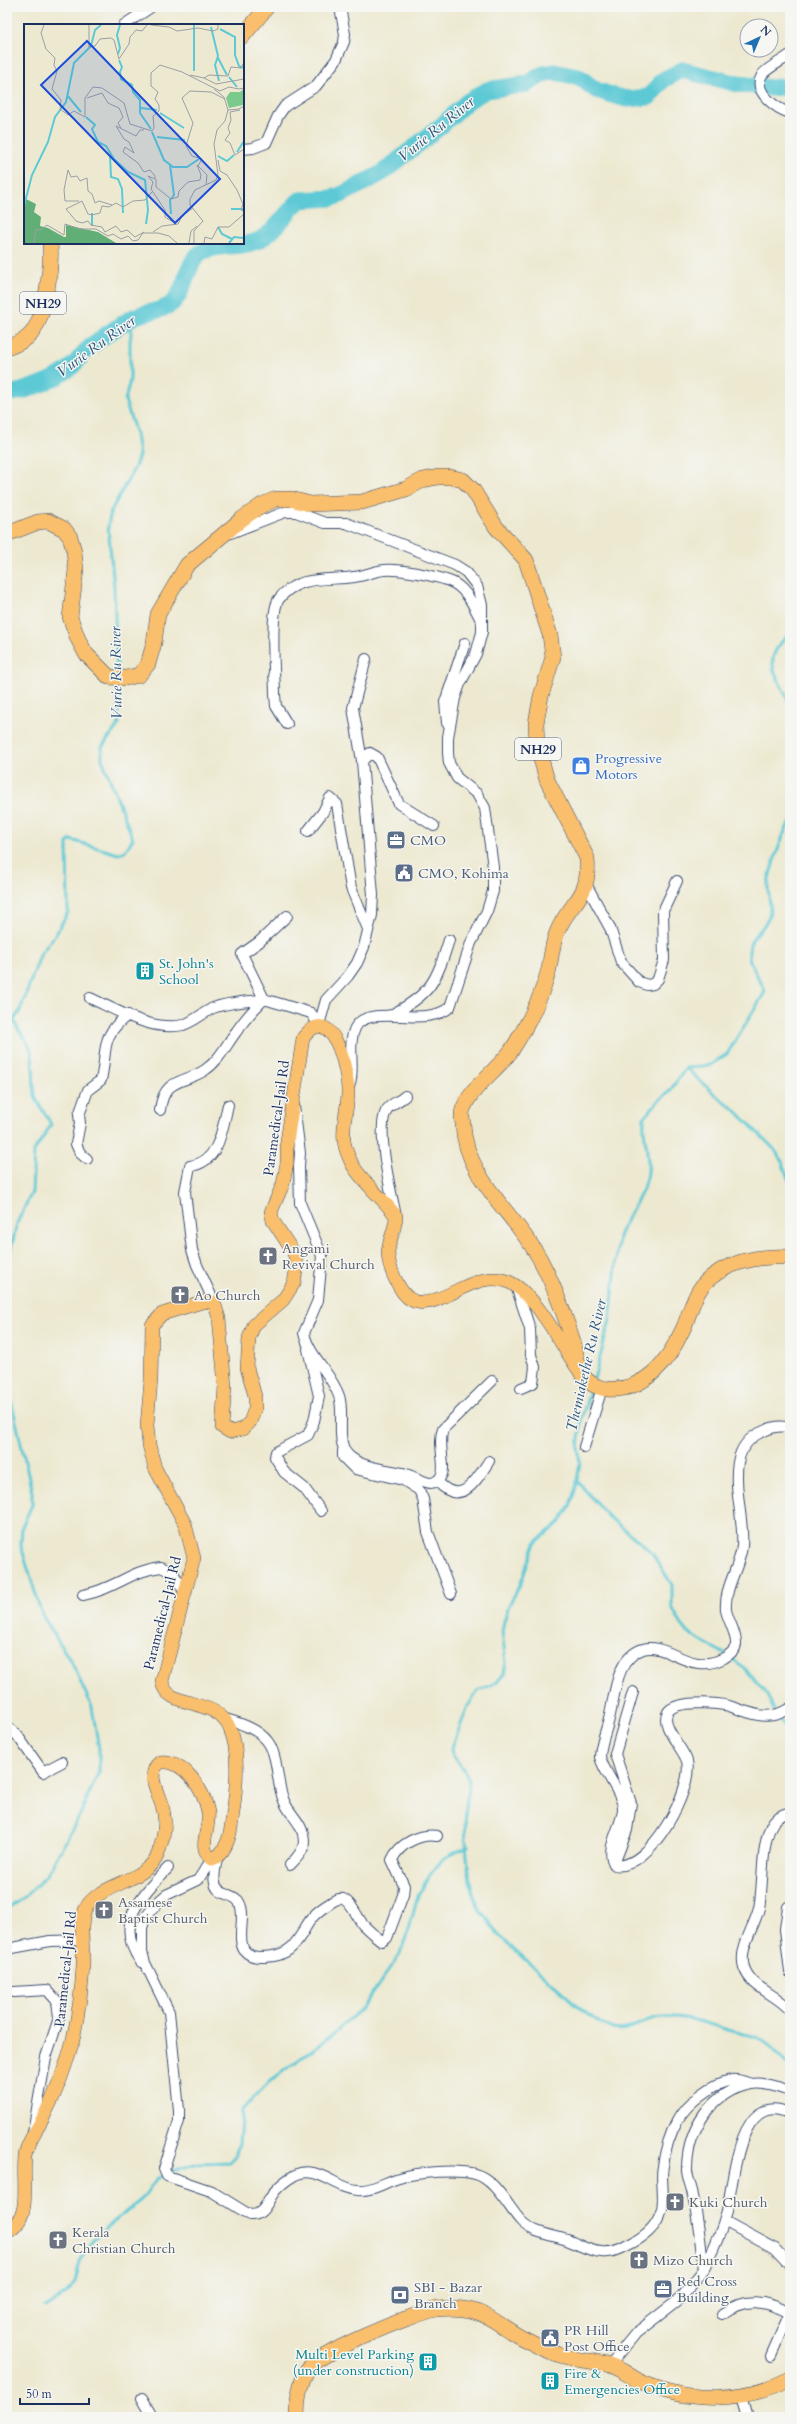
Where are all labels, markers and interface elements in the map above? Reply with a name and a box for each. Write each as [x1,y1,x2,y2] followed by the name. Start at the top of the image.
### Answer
[739,18,779,58] north arrow
[757,22,775,40] text: N
[24,24,244,244] inset map
[393,91,479,166] water label: Vurie Ru River
[20,292,66,314] road number: NH29
[52,310,141,382] water label: Vurie Ru River
[105,625,127,720] water label: Vurie Ru River
[515,738,561,760] road number: NH29
[595,749,662,784] place label: Progressive Motors
[570,755,592,777] shop icon: Progressive Motors
[385,829,407,851] office icon: CMO
[410,831,446,850] place label: CMO
[393,862,415,884] public building icon: CMO, Kohima
[418,864,509,883] place label: CMO, Kohima
[159,954,214,989] place label: St. John's School
[134,960,156,982] building icon: St. John's School
[259,1059,294,1177] street label: Paramedical-Jail Rd
[282,1239,375,1274] place label: Angami Revival Church
[257,1245,279,1267] church icon: Angami Revival Church
[169,1284,191,1306] church icon: Ao Church
[194,1286,261,1305] place label: Ao Church
[561,1296,611,1433] water label: Themiakethe Ru River
[139,1554,186,1672] street label: Paramedical-Jail Rd
[118,1893,208,1928] place label: Assamese Baptist Church
[93,1899,115,1921] church icon: Assamese Baptist Church
[50,1910,81,2028] street label: Paramedical-Jail Rd
[664,2191,686,2213] church icon: Kuki Church
[689,2193,768,2212] place label: Kuki Church
[72,2223,176,2258] place label: Kerala Christian Church
[47,2229,69,2251] church icon: Kerala Christian Church
[628,2249,650,2271] church icon: Mizo Church
[653,2251,733,2270] place label: Mizo Church
[677,2272,737,2307] place label: Red Cross Building
[414,2278,483,2313] place label: SBI - Bazar Branch
[652,2278,674,2300] office icon: Red Cross Building
[389,2284,411,2306] bank icon: SBI - Bazar Branch
[564,2321,630,2356] place label: PR Hill Post Office
[539,2327,561,2349] public building icon: PR Hill Post Office
[293,2345,414,2380] place label: Multi Level Parking (under construction)
[417,2351,439,2373] building icon: Multi Level Parking (under construction)
[564,2364,680,2399] place label: Fire & Emergencies Office
[539,2370,561,2392] building icon: Fire & Emergencies Office
[20,2380,89,2406] scale bar
[26,2386,53,2402] text: 50 m

